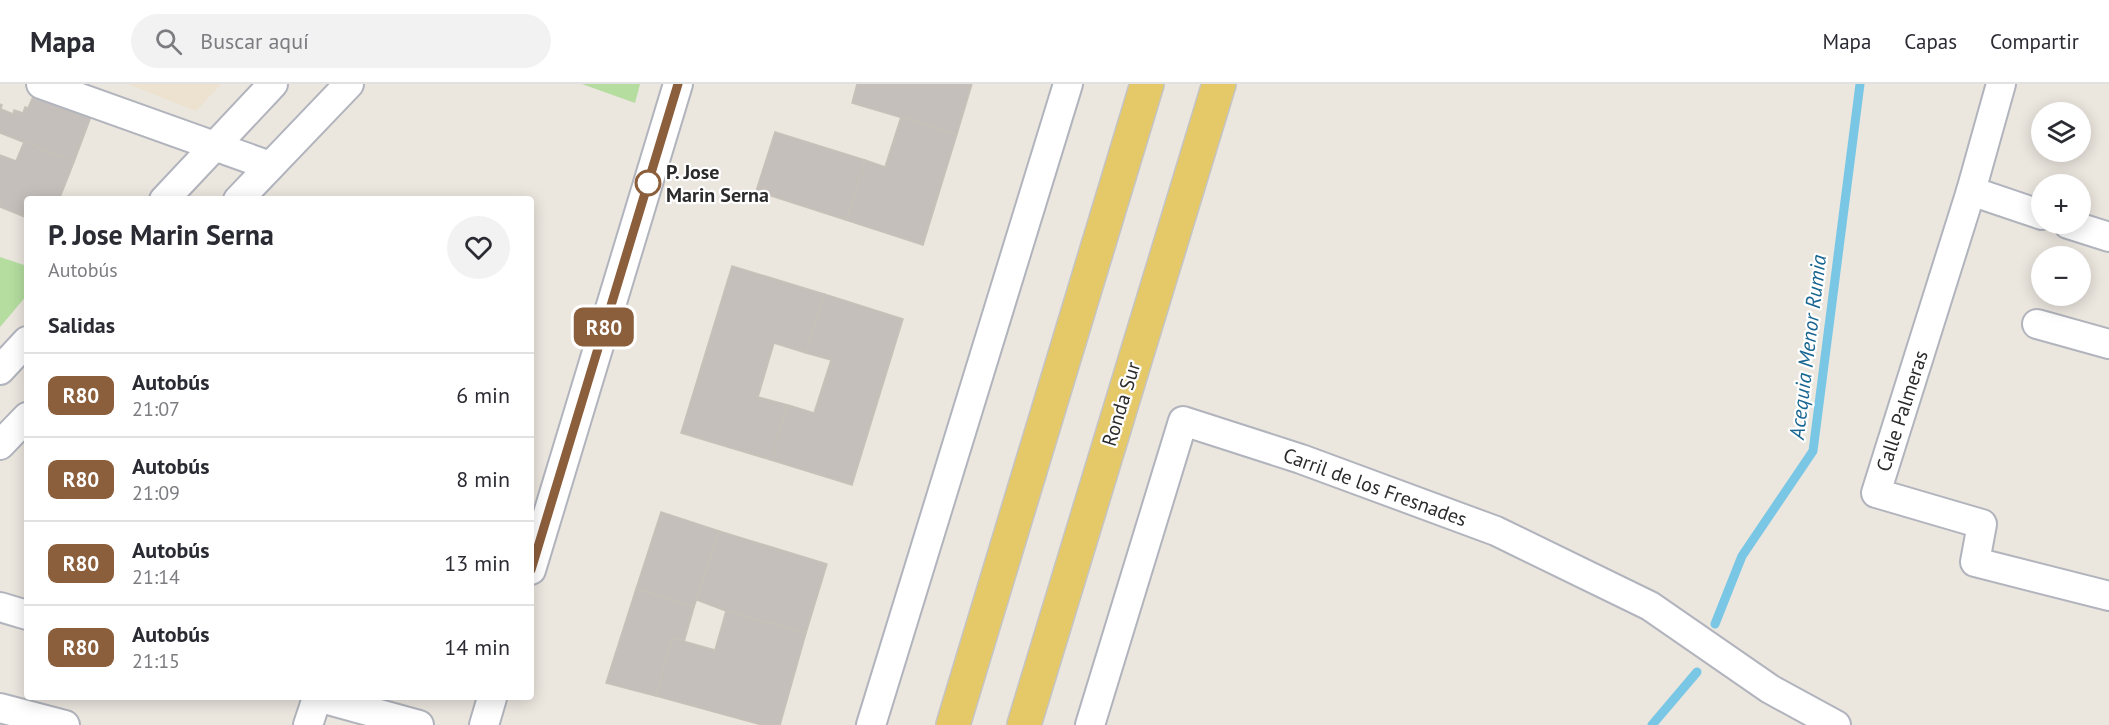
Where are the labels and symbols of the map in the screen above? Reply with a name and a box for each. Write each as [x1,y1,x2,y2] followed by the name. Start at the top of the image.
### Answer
[666,159,769,208] place label: P. Jose Marin Serna
[635,170,661,196] marker: P. Jose Marin Serna
[1783,252,1832,442] water label: Acequia Menor Rumia
[570,308,638,346] line badge: R80
[1870,347,1934,475] street label: Calle Palmeras
[1096,358,1146,449] street label: Ronda Sur
[1280,442,1470,532] street label: Carril de los Fresnades

